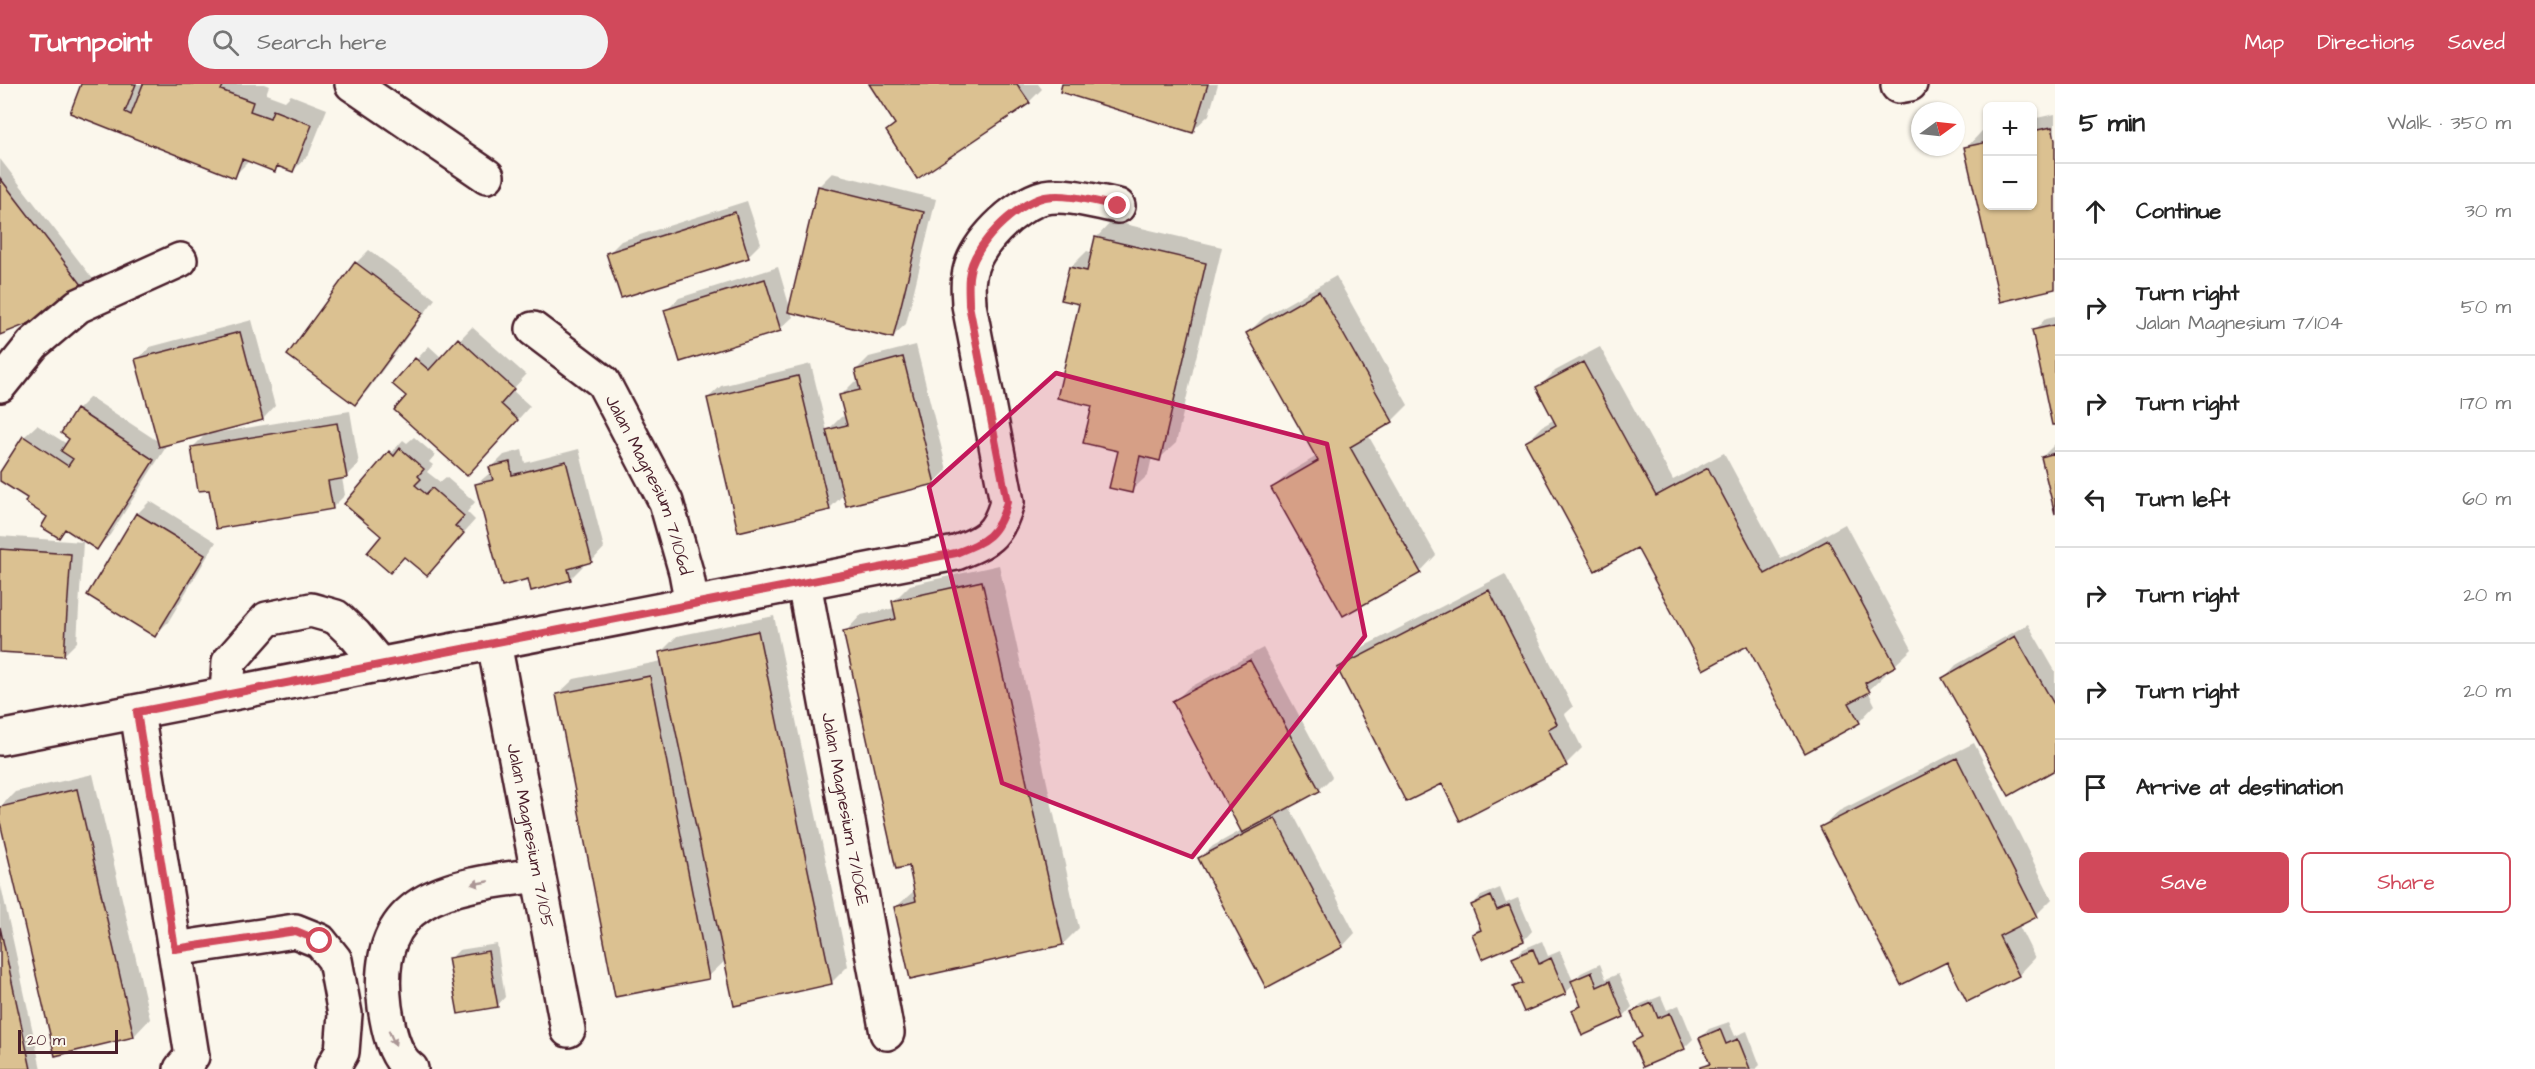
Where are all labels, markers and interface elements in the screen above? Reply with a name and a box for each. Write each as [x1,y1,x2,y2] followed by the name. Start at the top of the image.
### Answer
[188,15,608,69] search box
[30,23,152,62] text: Turnpoint
[209,26,242,59] icon: search
[257,27,387,58] text: Search here
[2244,28,2284,57] text: Map
[2317,28,2415,57] text: Directions
[2448,28,2505,57] text: Saved
[1911,102,1965,156] north arrow
[1983,102,2037,210] map controls
[1983,102,2037,156] button: +
[2079,105,2145,141] text: 5 min
[2387,109,2511,137] text: Walk · 350 m
[1983,156,2037,210] button: −
[1104,192,1130,218] route end
[2079,195,2112,228] icon: ahead
[2136,196,2221,227] text: Continue
[2465,197,2511,225] text: 30 m
[2136,278,2239,309] text: Turn right
[2079,291,2112,324] icon: right
[2461,293,2511,321] text: 50 m
[2136,309,2343,337] text: Jalan Magnesium 7/104
[2079,387,2112,420] icon: right
[2136,388,2239,419] text: Turn right
[2460,389,2511,417] text: 170 m
[599,390,698,578] street label: Jalan Magnesium 7/106d
[2079,483,2112,516] icon: left
[2136,484,2230,515] text: Turn left
[2462,485,2511,513] text: 60 m
[2079,579,2112,612] icon: right
[2136,580,2239,611] text: Turn right
[2463,581,2511,609] text: 20 m
[2079,675,2112,708] icon: right
[2136,676,2239,707] text: Turn right
[2463,677,2511,705] text: 20 m
[815,711,875,908] street label: Jalan Magnesium 7/106E
[500,741,560,930] street label: Jalan Magnesium 7/105
[2079,771,2112,804] icon: arrive
[2136,772,2343,803] text: Arrive at destination
[2079,852,2289,913] button: Save
[2301,852,2511,913] button: Share
[471,879,490,888] one-way arrow
[306,927,332,953] route start
[18,1027,118,1054] scale bar
[27,1029,65,1051] text: 20 m
[388,1030,397,1047] one-way arrow

